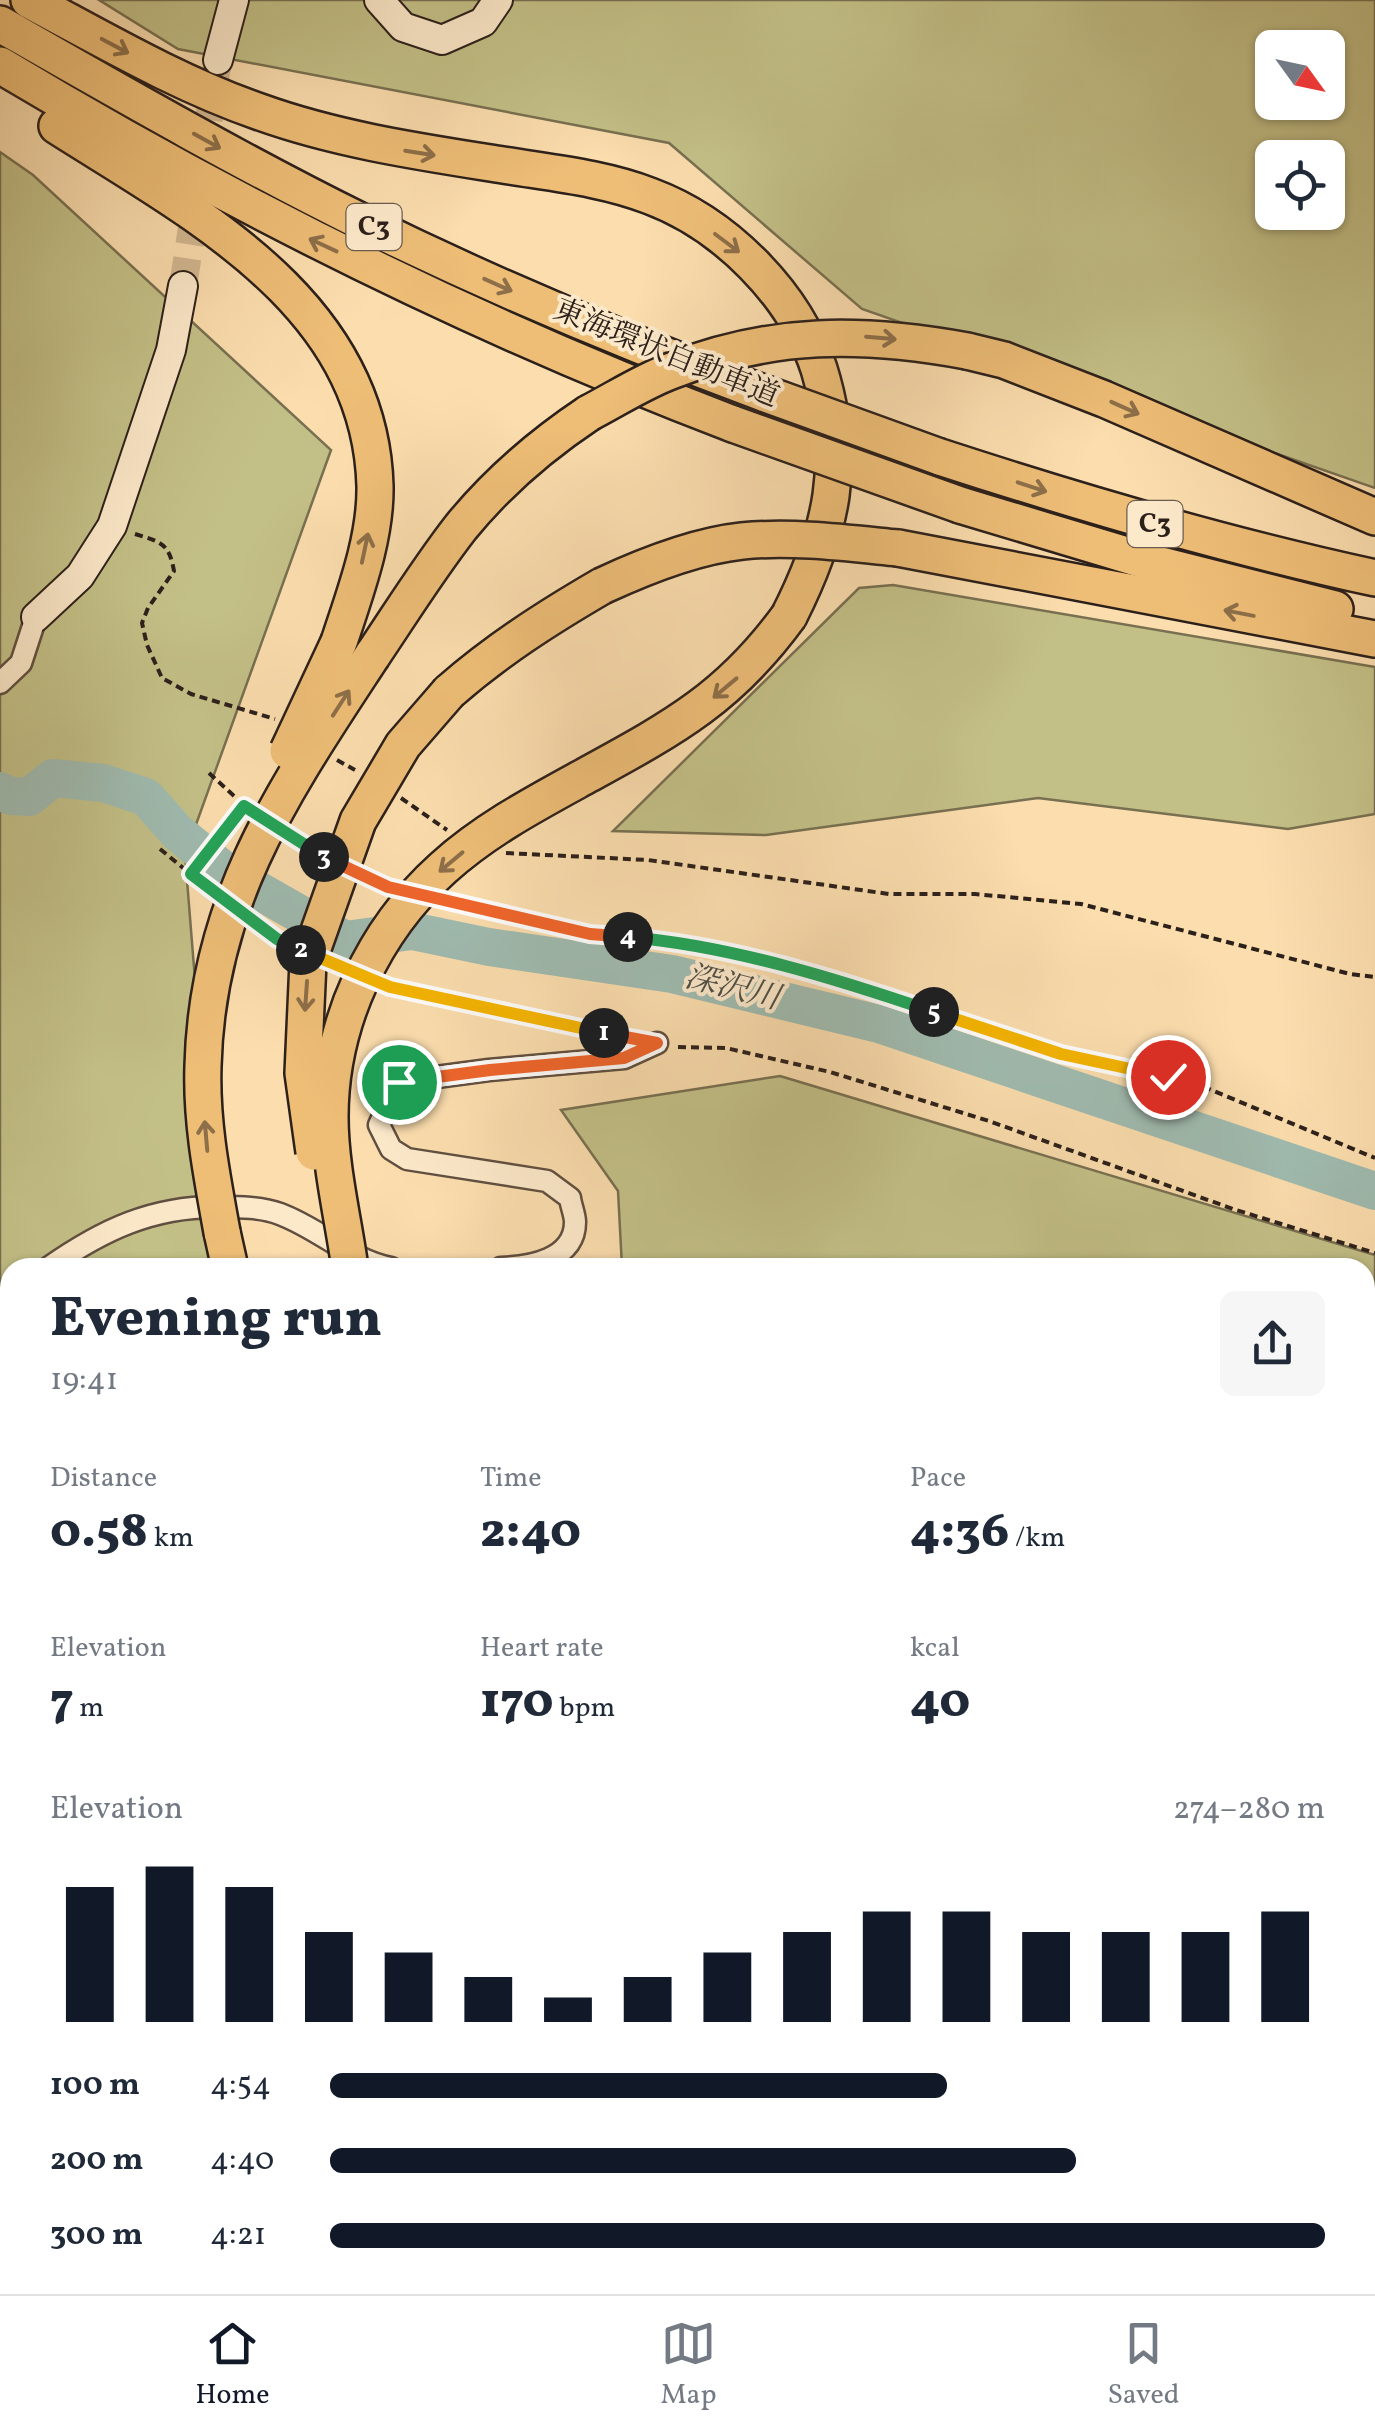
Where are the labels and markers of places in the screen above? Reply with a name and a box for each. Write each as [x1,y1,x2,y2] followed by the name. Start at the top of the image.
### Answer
[299,832,349,882] pin: 3
[603,912,653,962] pin: 4
[276,925,326,975] pin: 2
[909,987,959,1037] pin: 5
[579,1008,629,1058] pin: 1
[1126,1035,1211,1120] pin
[357,1040,442,1125] pin

